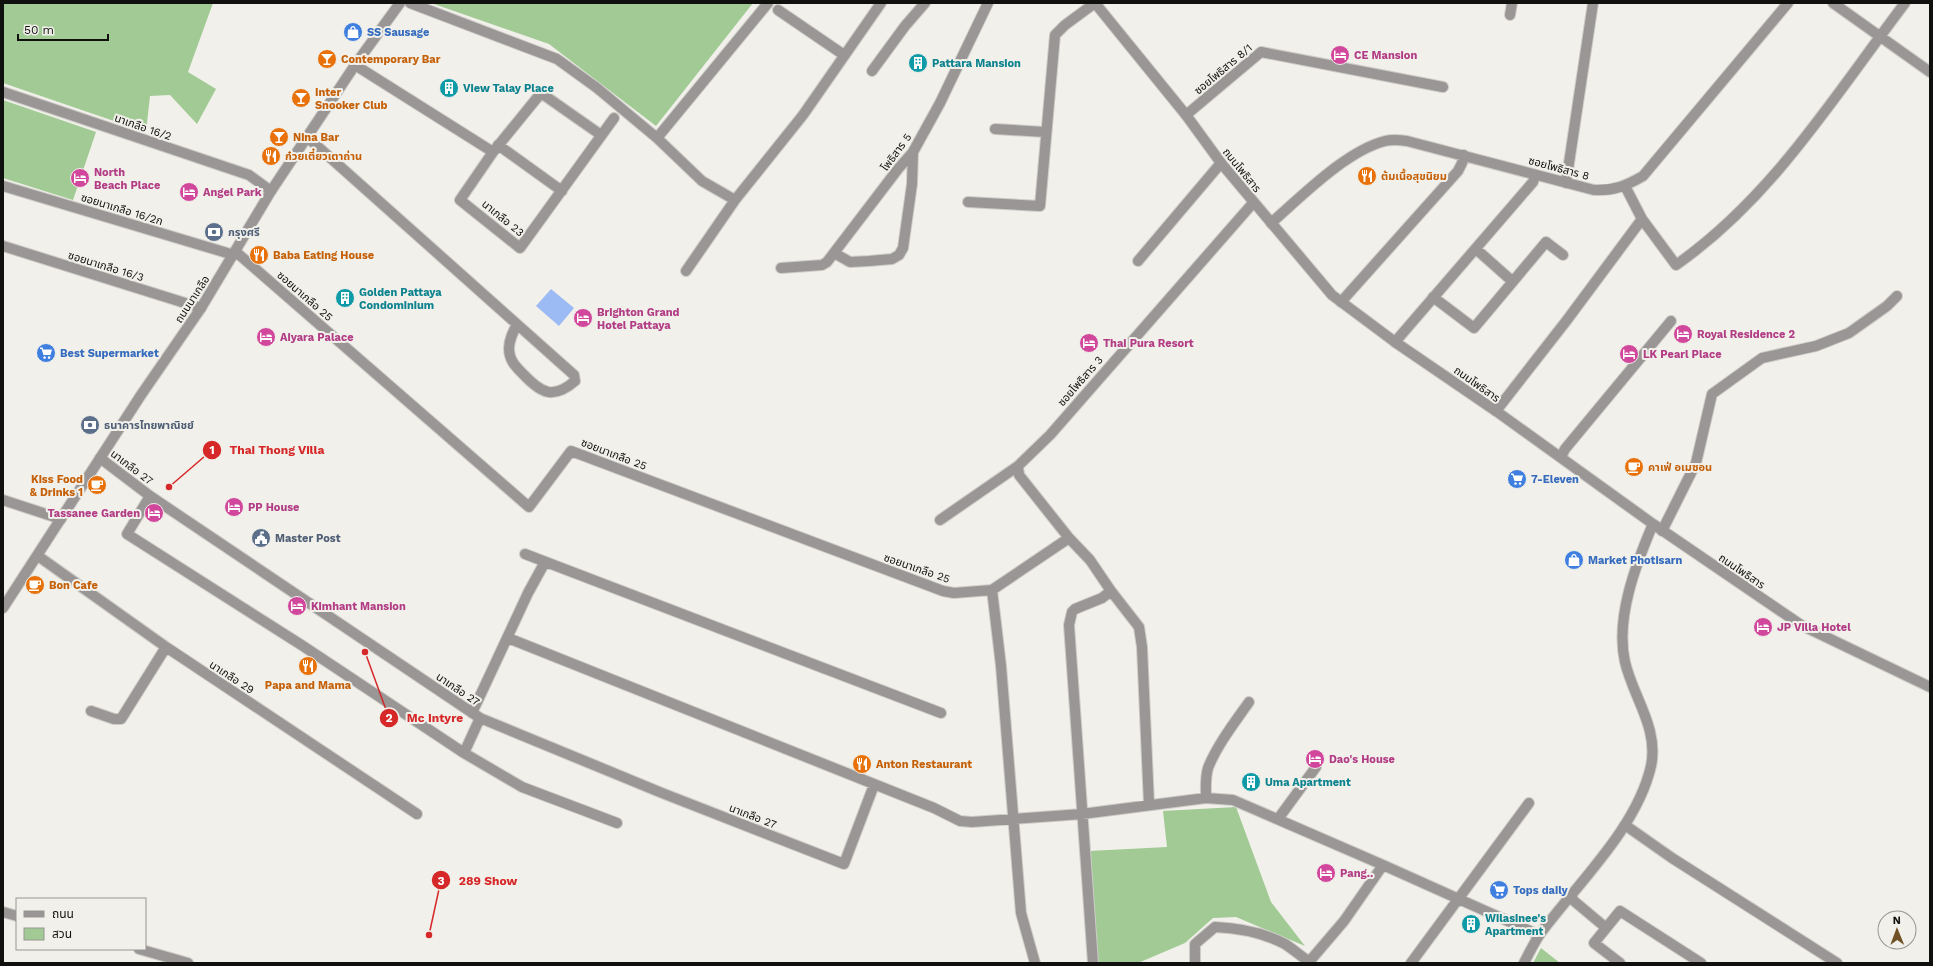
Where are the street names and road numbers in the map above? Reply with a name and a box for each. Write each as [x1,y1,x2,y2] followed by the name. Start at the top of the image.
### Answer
[1192,41,1255,97] street label: ซอยโพธิสาร 8/1
[113,112,173,143] street label: นาเกลือ 16/2
[878,131,914,174] street label: โพธิสาร 5
[1220,146,1263,195] street label: ถนนโพธิสาร
[1527,154,1591,183] street label: ซอยโพธิสาร 8
[79,191,164,228] street label: ซอยนาเกลือ 16/2ก
[479,198,526,239] street label: นาเกลือ 23
[66,249,145,284] street label: ซอยนาเกลือ 16/3
[274,269,335,324] street label: ซอยนาเกลือ 25
[172,273,213,325] street label: ถนนนาเกลือ
[1055,354,1106,409] street label: ซอยโพธิสาร 3
[1451,364,1502,405] street label: ถนนโพธิสาร
[579,436,648,473] street label: ซอยนาเกลือ 25
[108,447,155,488] street label: นาเกลือ 27
[882,551,952,586] street label: ซอยนาเกลือ 25
[1716,551,1767,592] street label: ถนนโพธิสาร
[207,658,257,697] street label: นาเกลือ 29
[433,670,482,709] street label: นาเกลือ 27
[727,801,778,831] street label: นาเกลือ 27

